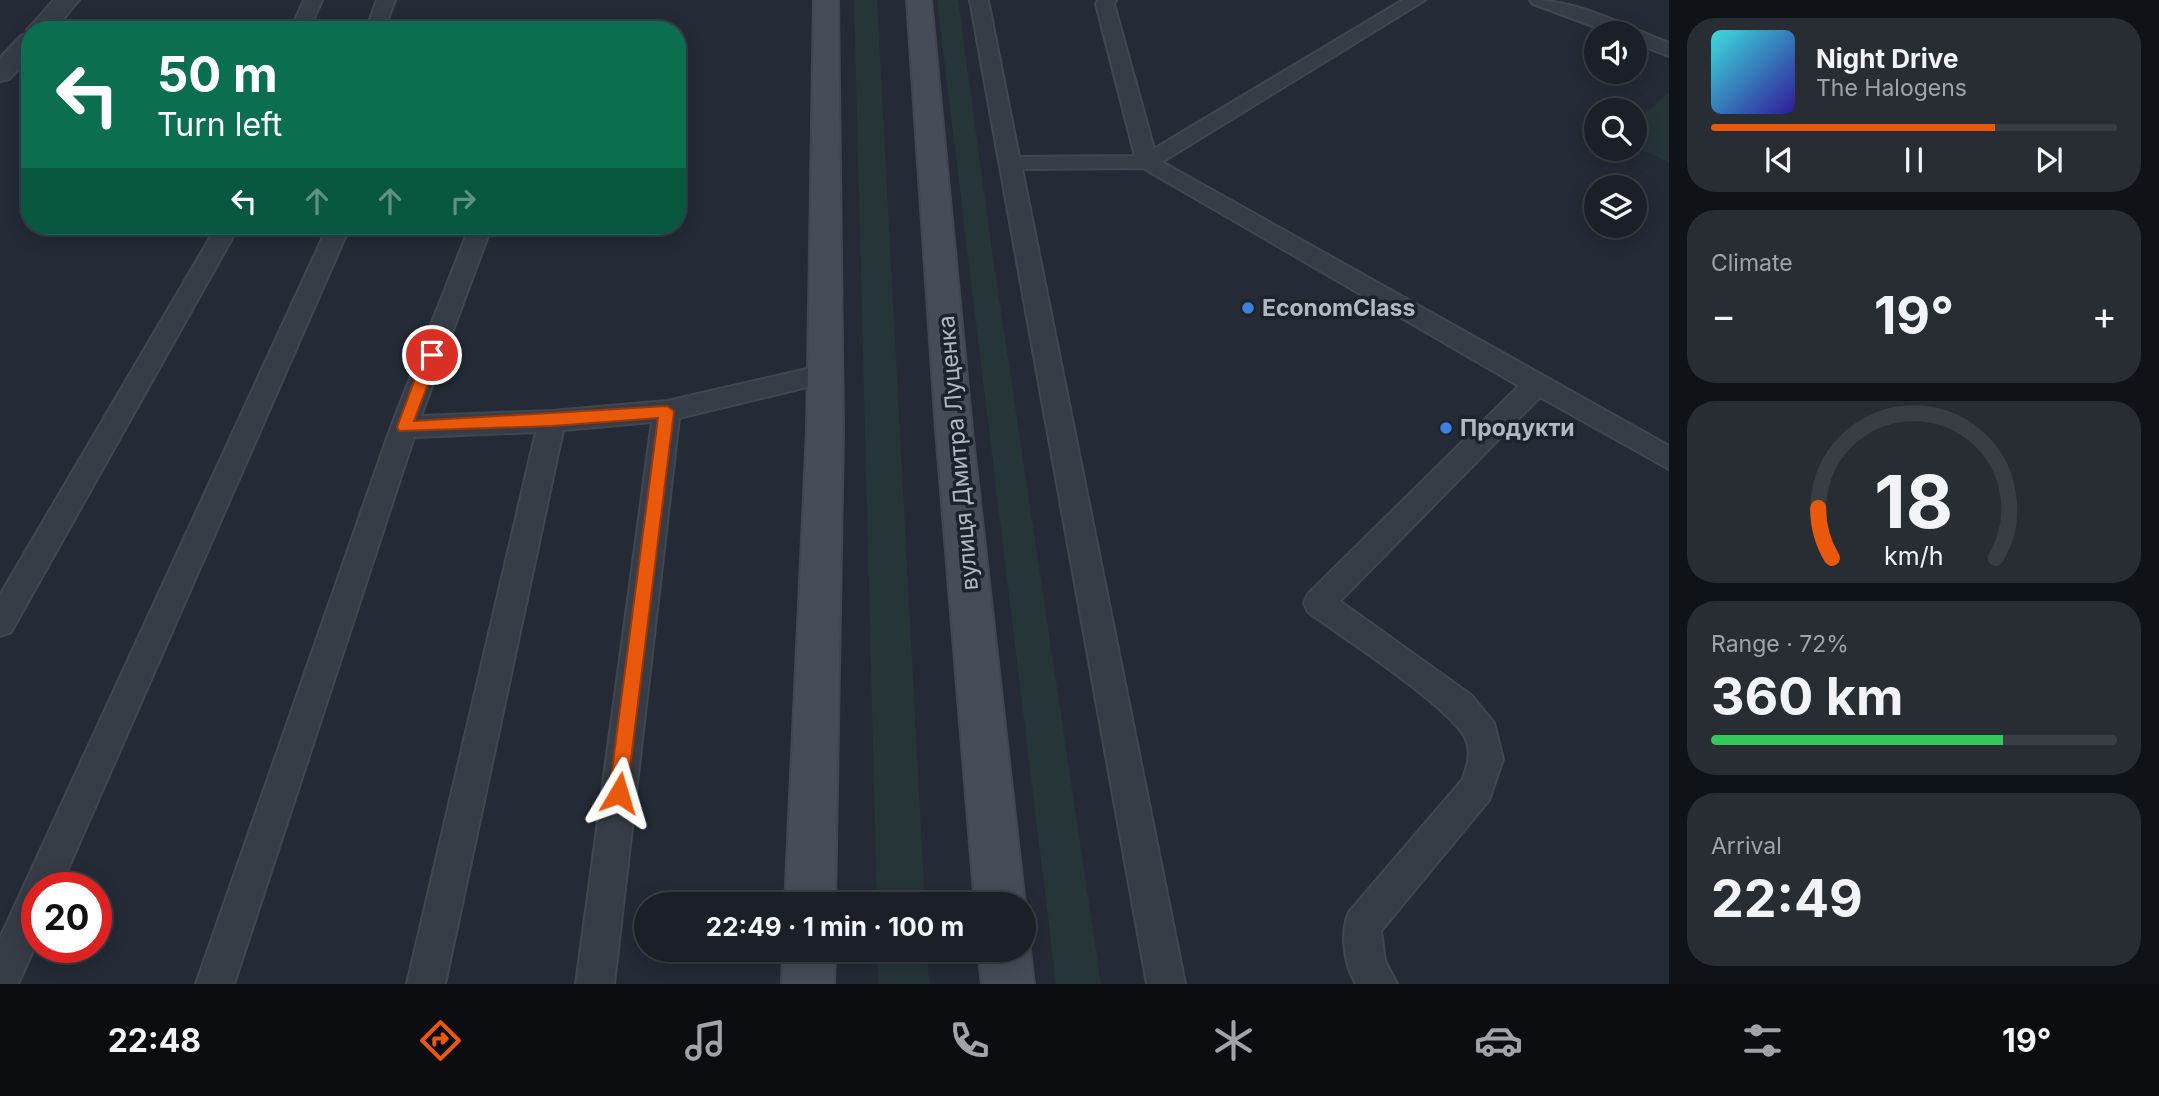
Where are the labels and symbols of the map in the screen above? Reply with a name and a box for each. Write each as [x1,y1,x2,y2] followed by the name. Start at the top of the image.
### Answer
[1262,294,1416,322] place label: EconomClass
[1240,300,1256,316] marker: EconomClass
[932,314,984,592] street label: вулиця Дмитра Луценка
[402,325,462,385] pin
[1460,414,1575,442] place label: Продукти
[1438,420,1454,436] marker: Продукти
[582,756,656,830] position arrow
[21,872,112,963] speed limit sign: 20

